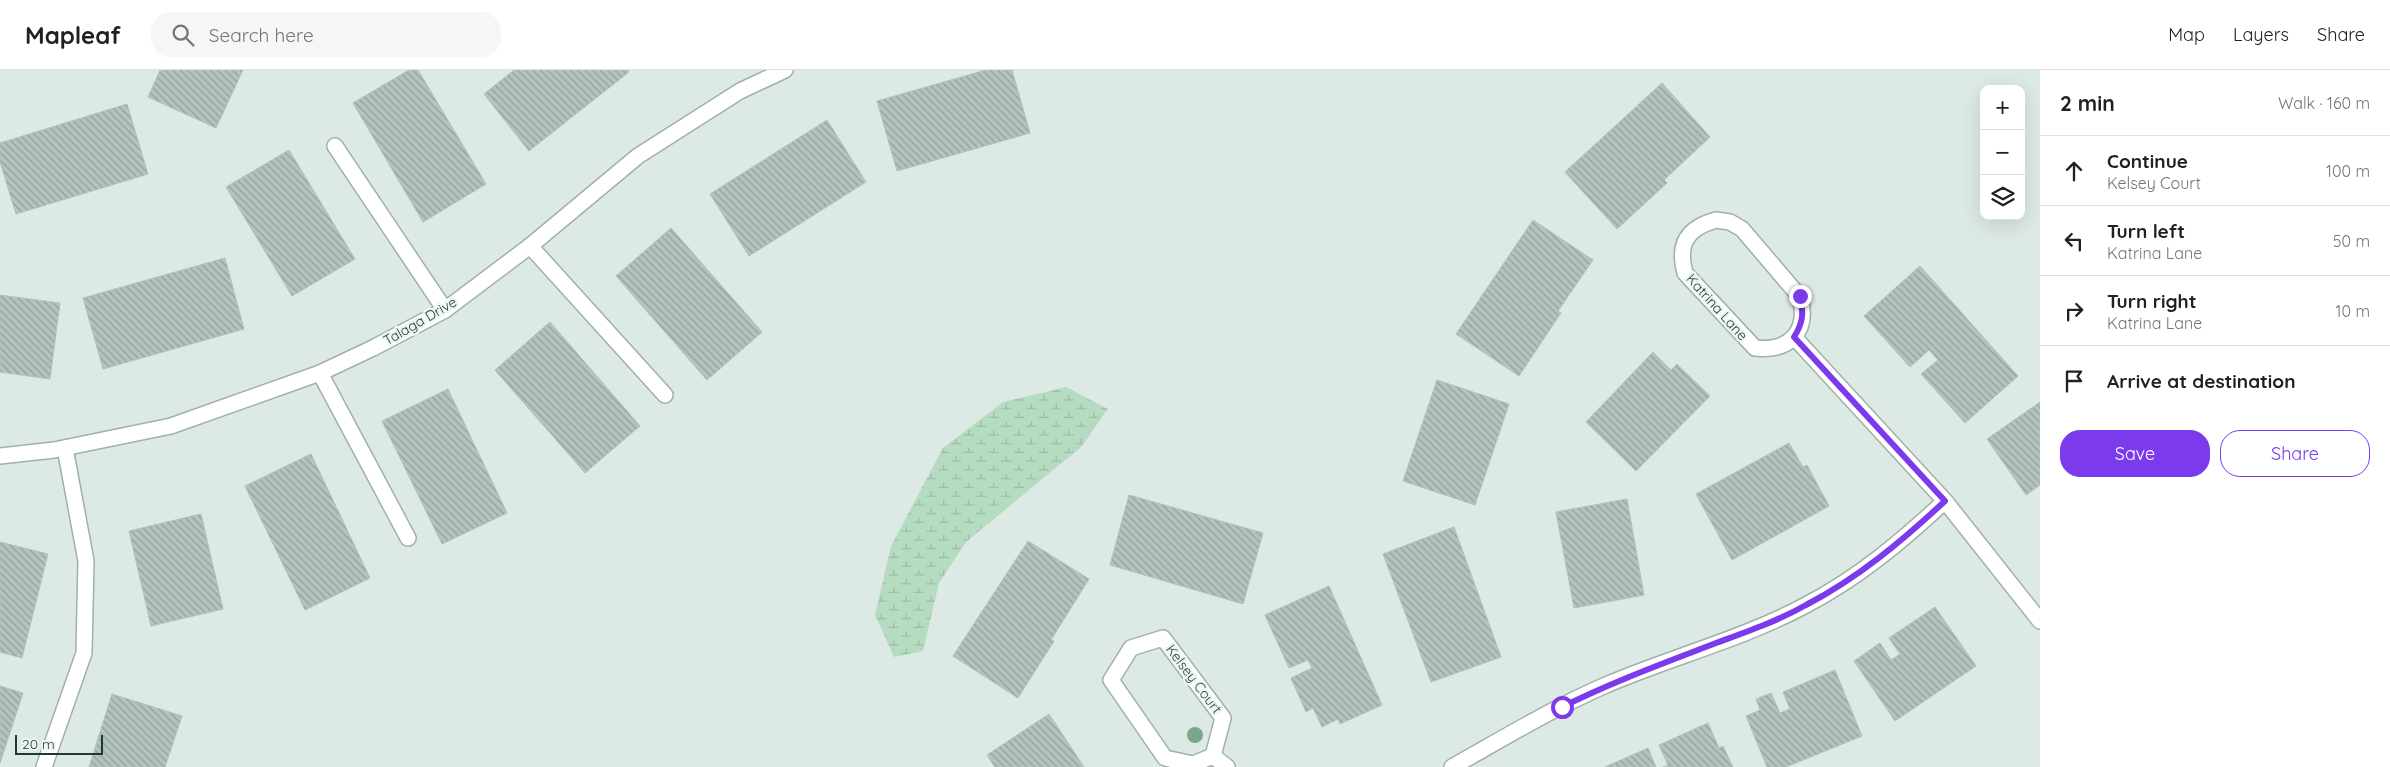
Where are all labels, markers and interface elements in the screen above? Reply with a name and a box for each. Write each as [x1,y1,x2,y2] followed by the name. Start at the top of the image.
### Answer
[151,12,501,57] search box
[25,20,121,50] text: Mapleaf
[169,21,197,49] icon: search
[209,23,314,47] text: Search here
[2168,23,2205,46] text: Map
[2233,23,2289,46] text: Layers
[2317,23,2365,46] text: Share
[1980,85,2025,220] map controls
[1980,85,2025,130] button: +
[2060,90,2115,116] text: 2 min
[2278,93,2370,113] text: Walk · 160 m
[1980,130,2025,175] button: −
[2107,149,2188,173] text: Continue
[2060,157,2088,185] icon: ahead
[2326,161,2370,181] text: 100 m
[2107,173,2201,193] text: Kelsey Court
[1980,175,2025,220] button: layers
[2107,219,2185,243] text: Turn left
[2060,227,2088,255] icon: left
[2333,231,2370,251] text: 50 m
[2107,243,2202,263] text: Katrina Lane
[1682,270,1752,344] street label: Katrina Lane
[1789,285,1812,308] route end
[2107,289,2196,313] text: Turn right
[380,293,460,349] street label: Talaga Drive
[2060,297,2088,325] icon: right
[2336,301,2370,321] text: 10 m
[2107,313,2202,333] text: Katrina Lane
[2060,367,2088,395] icon: arrive
[2107,369,2296,393] text: Arrive at destination
[2060,430,2210,477] button: Save
[2220,430,2370,477] button: Share
[1162,641,1226,717] street label: Kelsey Court
[1551,696,1574,719] route start
[15,732,102,755] scale bar
[22,735,55,753] text: 20 m

